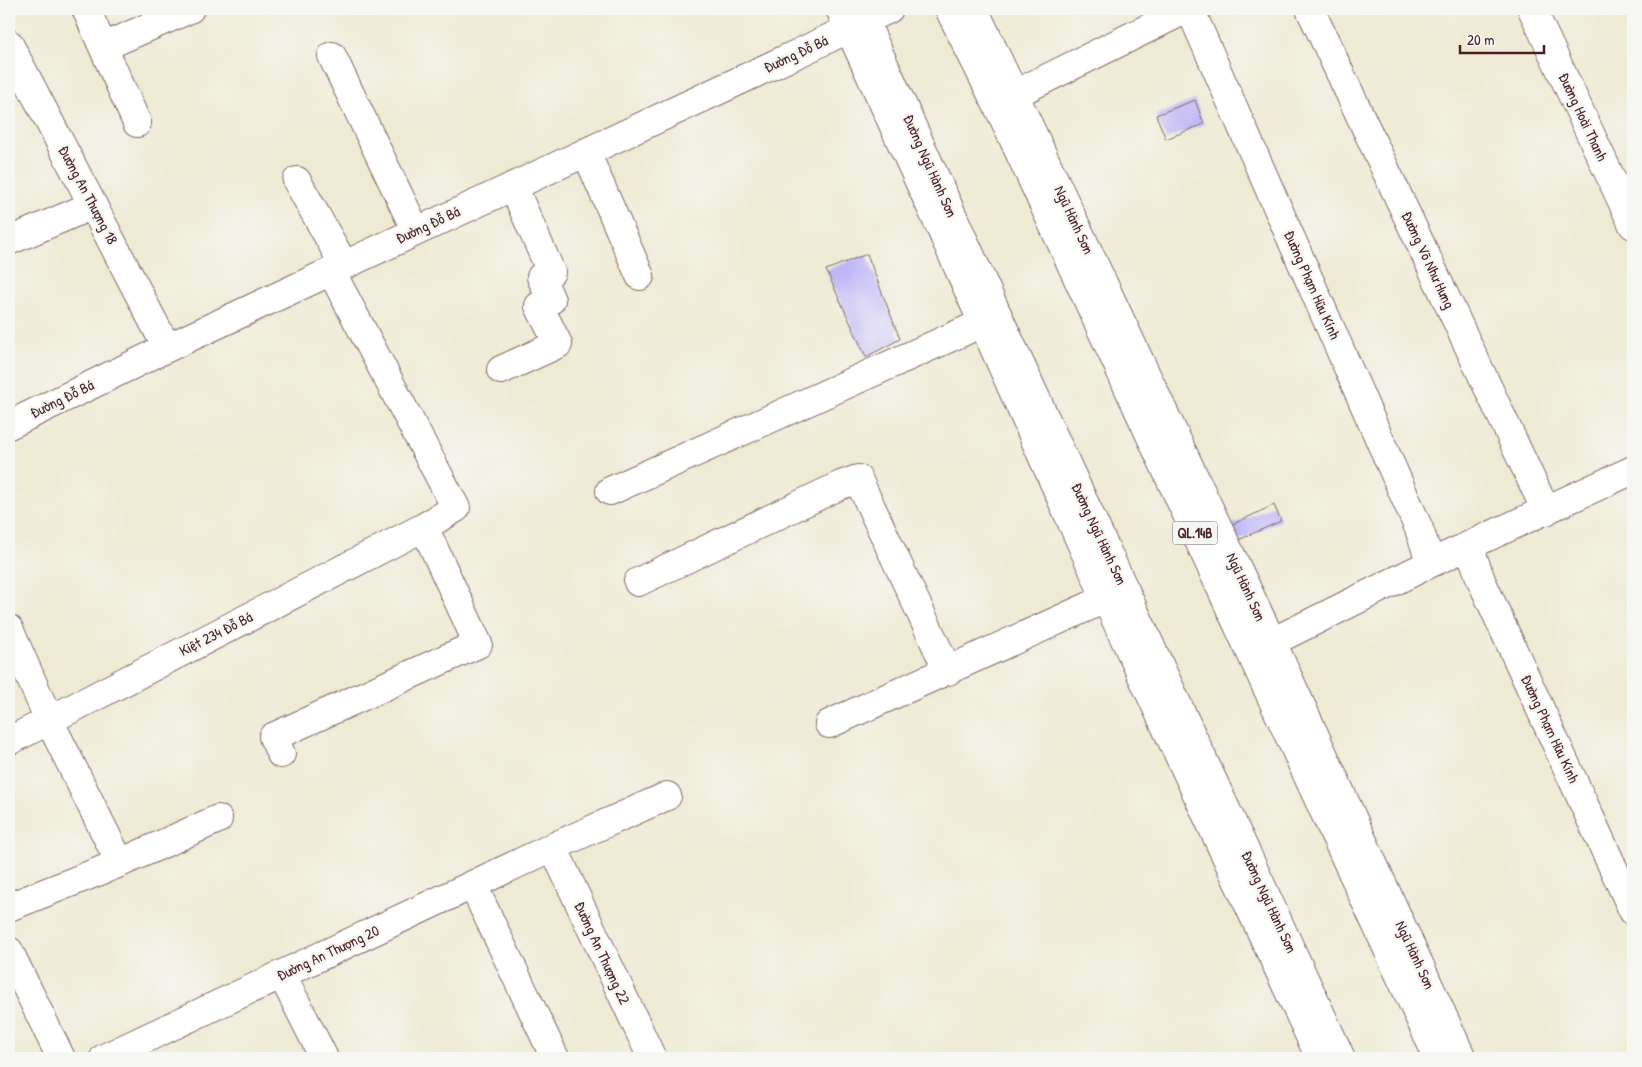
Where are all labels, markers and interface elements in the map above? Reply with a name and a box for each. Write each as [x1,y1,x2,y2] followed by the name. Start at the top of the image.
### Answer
[1460,22,1543,54] scale bar
[1467,29,1494,50] text: 20 m
[760,30,831,78] street label: Đường Đỗ Bá
[1554,69,1613,164] street label: Đường Hoài Thanh
[898,111,963,221] street label: Đường Ngũ Hành Sơn
[54,142,123,248] street label: Đường An Thượng 18
[1049,182,1100,258] street label: Ngũ Hành Sơn
[392,201,463,249] street label: Đường Đỗ Bá
[1397,208,1460,312] street label: Đường Võ Như Hưng
[1279,227,1346,343] street label: Đường Phạm Hữu Kính
[26,374,97,423] street label: Đường Đỗ Bá
[1067,479,1132,588] street label: Đường Ngũ Hành Sơn
[1172,522,1218,544] road number: QL.14B
[1221,549,1272,625] street label: Ngũ Hành Sơn
[175,606,256,661] street label: Kiệt 234 Đỗ Bá
[1516,671,1585,786] street label: Đường Phạm Hữu Kính
[1237,847,1302,956] street label: Đường Ngũ Hành Sơn
[569,898,635,1008] street label: Đường An Thượng 22
[1390,917,1441,993] street label: Ngũ Hành Sơn
[273,920,383,985] street label: Đường An Thượng 20

